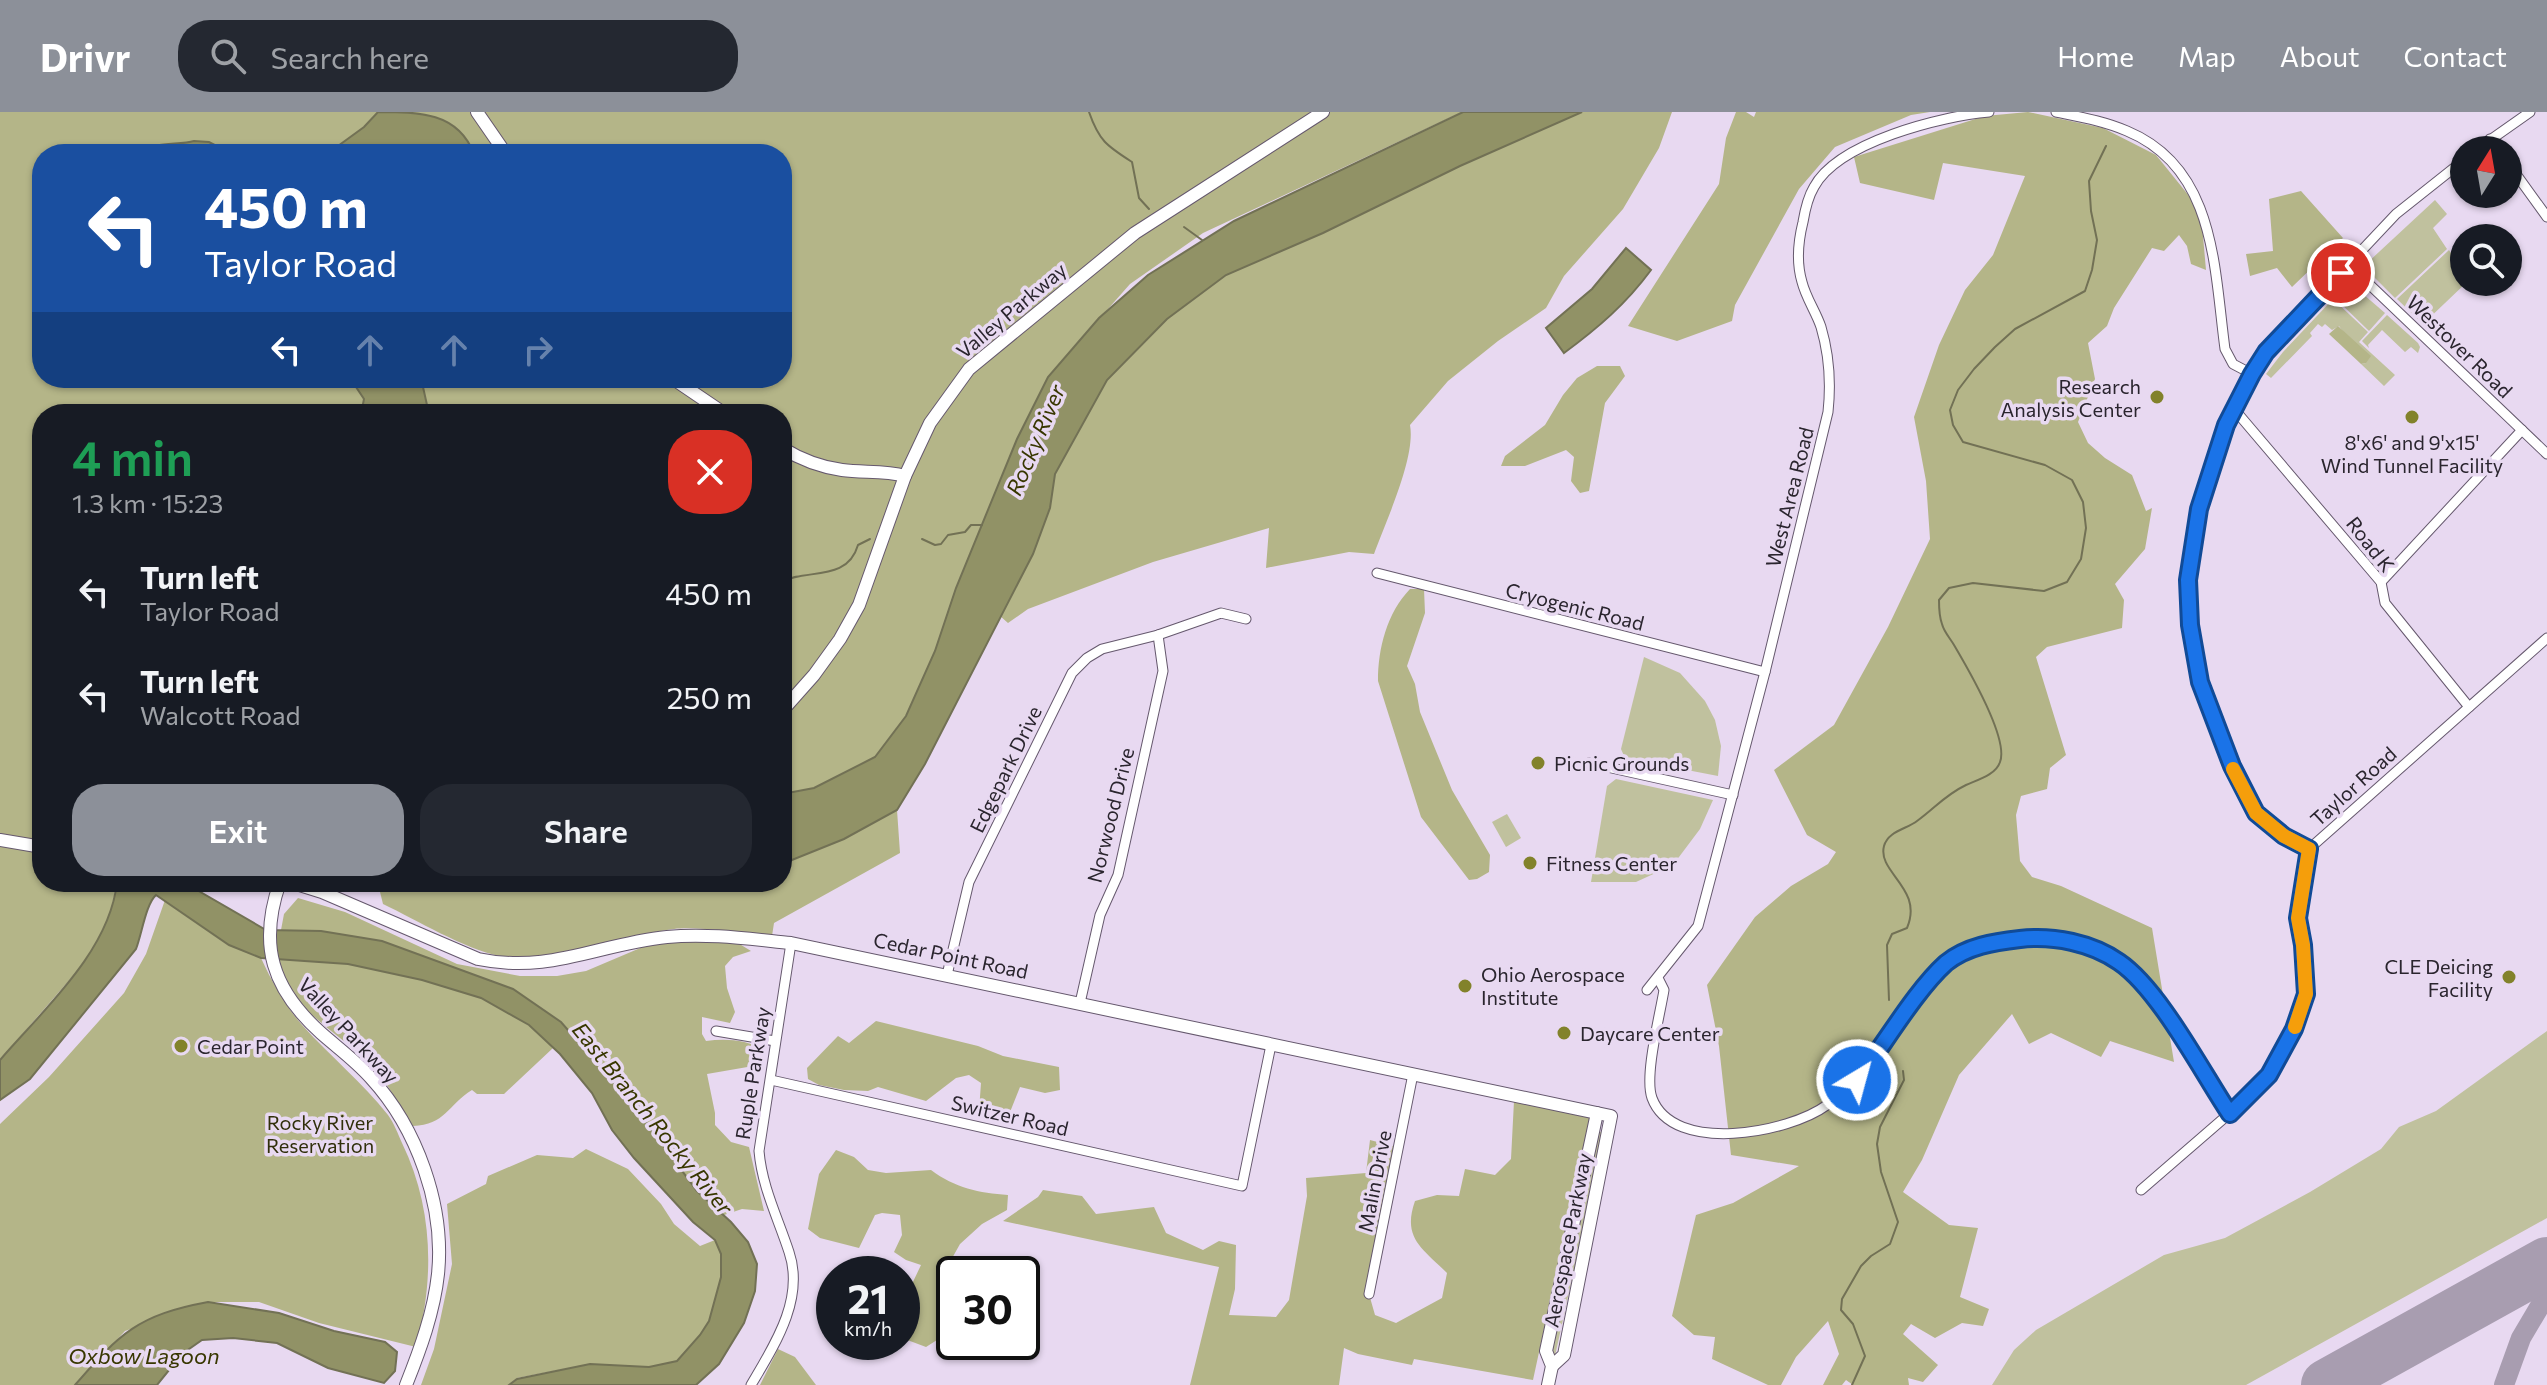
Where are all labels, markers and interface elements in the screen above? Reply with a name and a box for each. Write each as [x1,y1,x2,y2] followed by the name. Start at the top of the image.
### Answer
[178,20,738,92] search box
[40,33,130,80] text: Drivr
[206,34,250,78] icon: search
[270,38,429,75] text: Search here
[2057,39,2134,73] text: Home
[2178,39,2236,73] text: Map
[2280,39,2360,73] text: About
[2404,39,2507,73] text: Contact
[2450,136,2522,208] north arrow
[2450,136,2522,296] map controls
[204,171,368,240] text: 450 m
[72,176,176,280] icon: left
[2450,224,2522,296] button: search
[2307,239,2375,307] pin
[204,240,397,284] text: Taylor Road
[2319,251,2363,295] icon: arrive
[951,257,1071,363] street label: Valley Parkway
[2402,290,2518,402] street label: Westover Road
[264,328,308,372] icon: left
[348,328,392,372] icon: ahead
[432,328,476,372] icon: ahead
[516,328,560,372] icon: right
[2000,374,2141,421] place label: Research Analysis Center
[1000,380,1071,499] water label: Rocky River
[2148,388,2166,406] marker: Research Analysis Center
[2403,408,2421,426] marker: 8'x6' and 9'x15' Wind Tunnel Facility
[1760,424,1818,570] street label: West Area Road
[72,427,193,486] text: 4 min
[668,430,752,514] button: close
[2321,430,2503,477] place label: 8'x6' and 9'x15' Wind Tunnel Facility
[72,487,223,518] text: 1.3 km · 15:23
[2342,511,2400,577] street label: Road K
[140,558,259,595] text: Turn left
[72,570,116,614] icon: left
[665,574,752,611] text: 450 m
[1503,577,1647,635] street label: Cryogenic Road
[140,595,279,626] text: Taylor Road
[140,662,259,699] text: Turn left
[72,674,116,718] icon: left
[667,678,752,715] text: 250 m
[140,699,301,730] text: Walcott Road
[964,702,1046,836] street label: Edgepark Drive
[2305,741,2401,831] street label: Taylor Road
[1082,745,1138,885] street label: Norwood Drive
[1554,751,1689,775] place label: Picnic Grounds
[1529,754,1547,772] marker: Picnic Grounds
[72,784,404,876] button: Exit
[420,784,752,876] button: Share
[1546,851,1677,875] place label: Fitness Center
[1521,854,1539,872] marker: Fitness Center
[871,927,1031,983] street label: Cedar Point Road
[2384,954,2493,1001] place label: CLE Deicing Facility
[1481,962,1625,1009] place label: Ohio Aerospace Institute
[2500,968,2518,986] marker: CLE Deicing Facility
[294,972,404,1088] street label: Valley Parkway
[1456,977,1474,995] marker: Ohio Aerospace Institute
[730,1005,774,1141] street label: Ruple Parkway
[567,1016,740,1221] water label: East Branch Rocky River
[1580,1021,1720,1045] place label: Daycare Center
[1555,1024,1573,1042] marker: Daycare Center
[197,1034,304,1058] place label: Cedar Point
[172,1037,190,1055] marker: Cedar Point
[1815,1038,1899,1122] position arrow
[949,1090,1071,1140] street label: Switzer Road
[266,1110,374,1157] park label: Rocky River Reservation
[1352,1128,1396,1234] street label: Malin Drive
[1538,1151,1596,1329] street label: Aerospace Parkway
[936,1256,1040,1360] speed limit sign: 30
[848,1273,888,1322] text: 21
[844,1316,892,1340] text: km/h
[68,1342,220,1369] water label: Oxbow Lagoon

